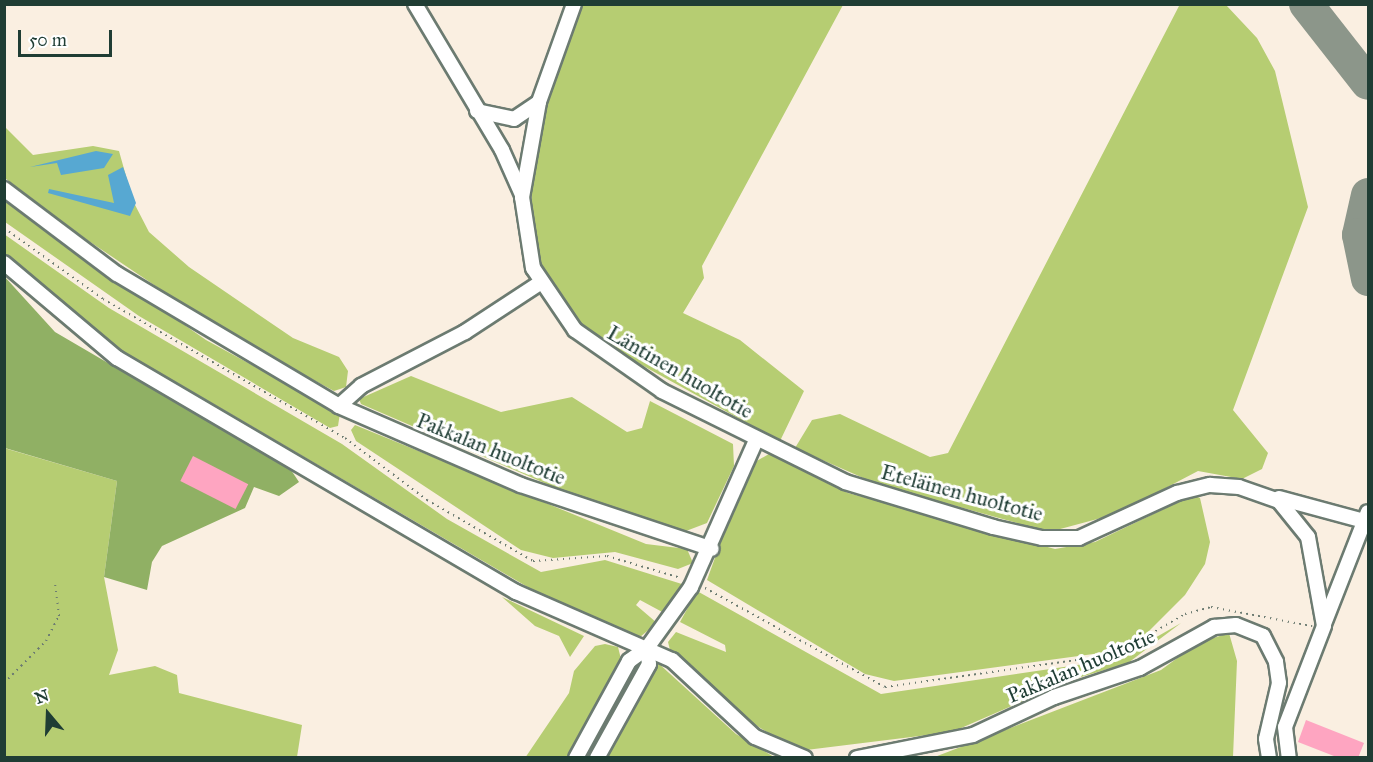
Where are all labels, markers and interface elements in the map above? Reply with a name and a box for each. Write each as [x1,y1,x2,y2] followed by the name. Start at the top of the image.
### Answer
[21,18,116,56] scale bar
[29,29,67,51] text: 50 m
[603,320,757,424] street label: Läntinen huoltotie
[413,408,569,490] street label: Pakkalan huoltotie
[878,459,1046,527] street label: Eteläinen huoltotie
[1003,623,1159,709] street label: Pakkalan huoltotie
[18,684,78,744] north arrow
[32,685,51,708] text: N

